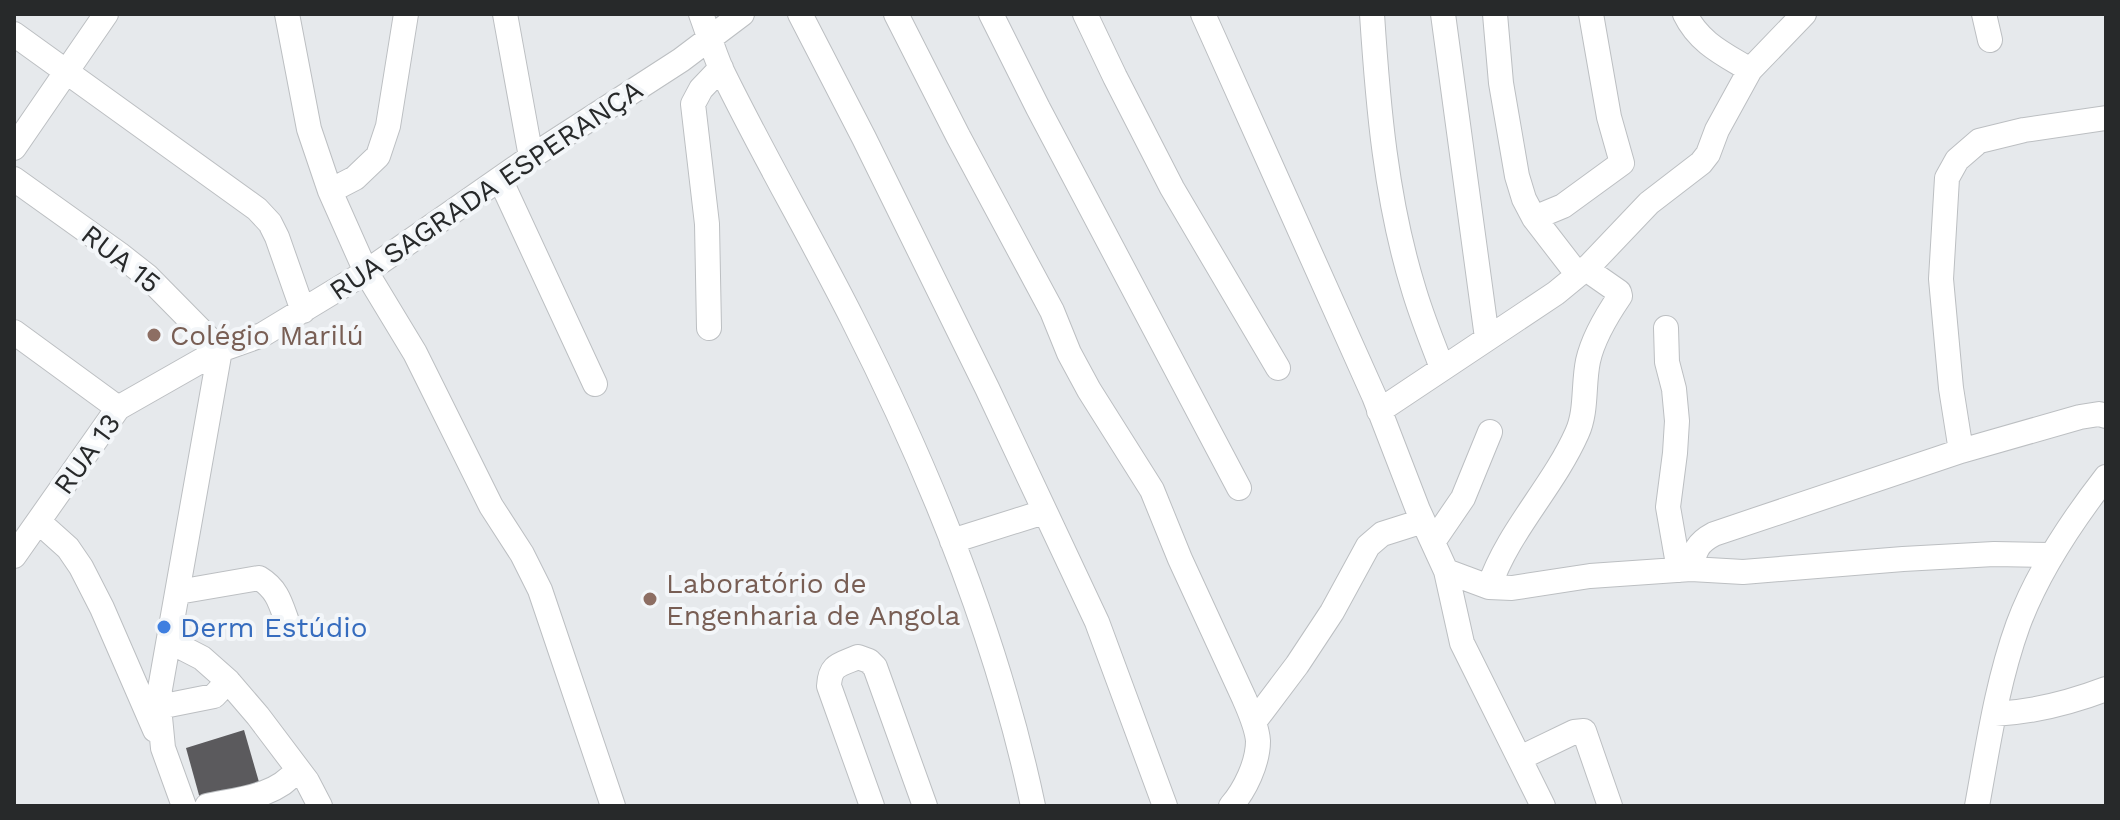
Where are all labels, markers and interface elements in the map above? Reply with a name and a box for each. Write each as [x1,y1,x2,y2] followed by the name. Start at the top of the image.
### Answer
[323,73,649,307] street label: RUA SAGRADA ESPERANÇA
[75,218,167,300] street label: RUA 15
[170,319,364,352] place label: Colégio Marilú
[145,326,163,344] marker: Colégio Marilú
[47,407,127,501] street label: RUA 13
[666,567,961,632] place label: Laboratório de Engenharia de Angola
[641,590,659,608] marker: Laboratório de Engenharia de Angola
[180,611,367,644] place label: Derm Estúdio
[155,618,173,636] marker: Derm Estúdio

